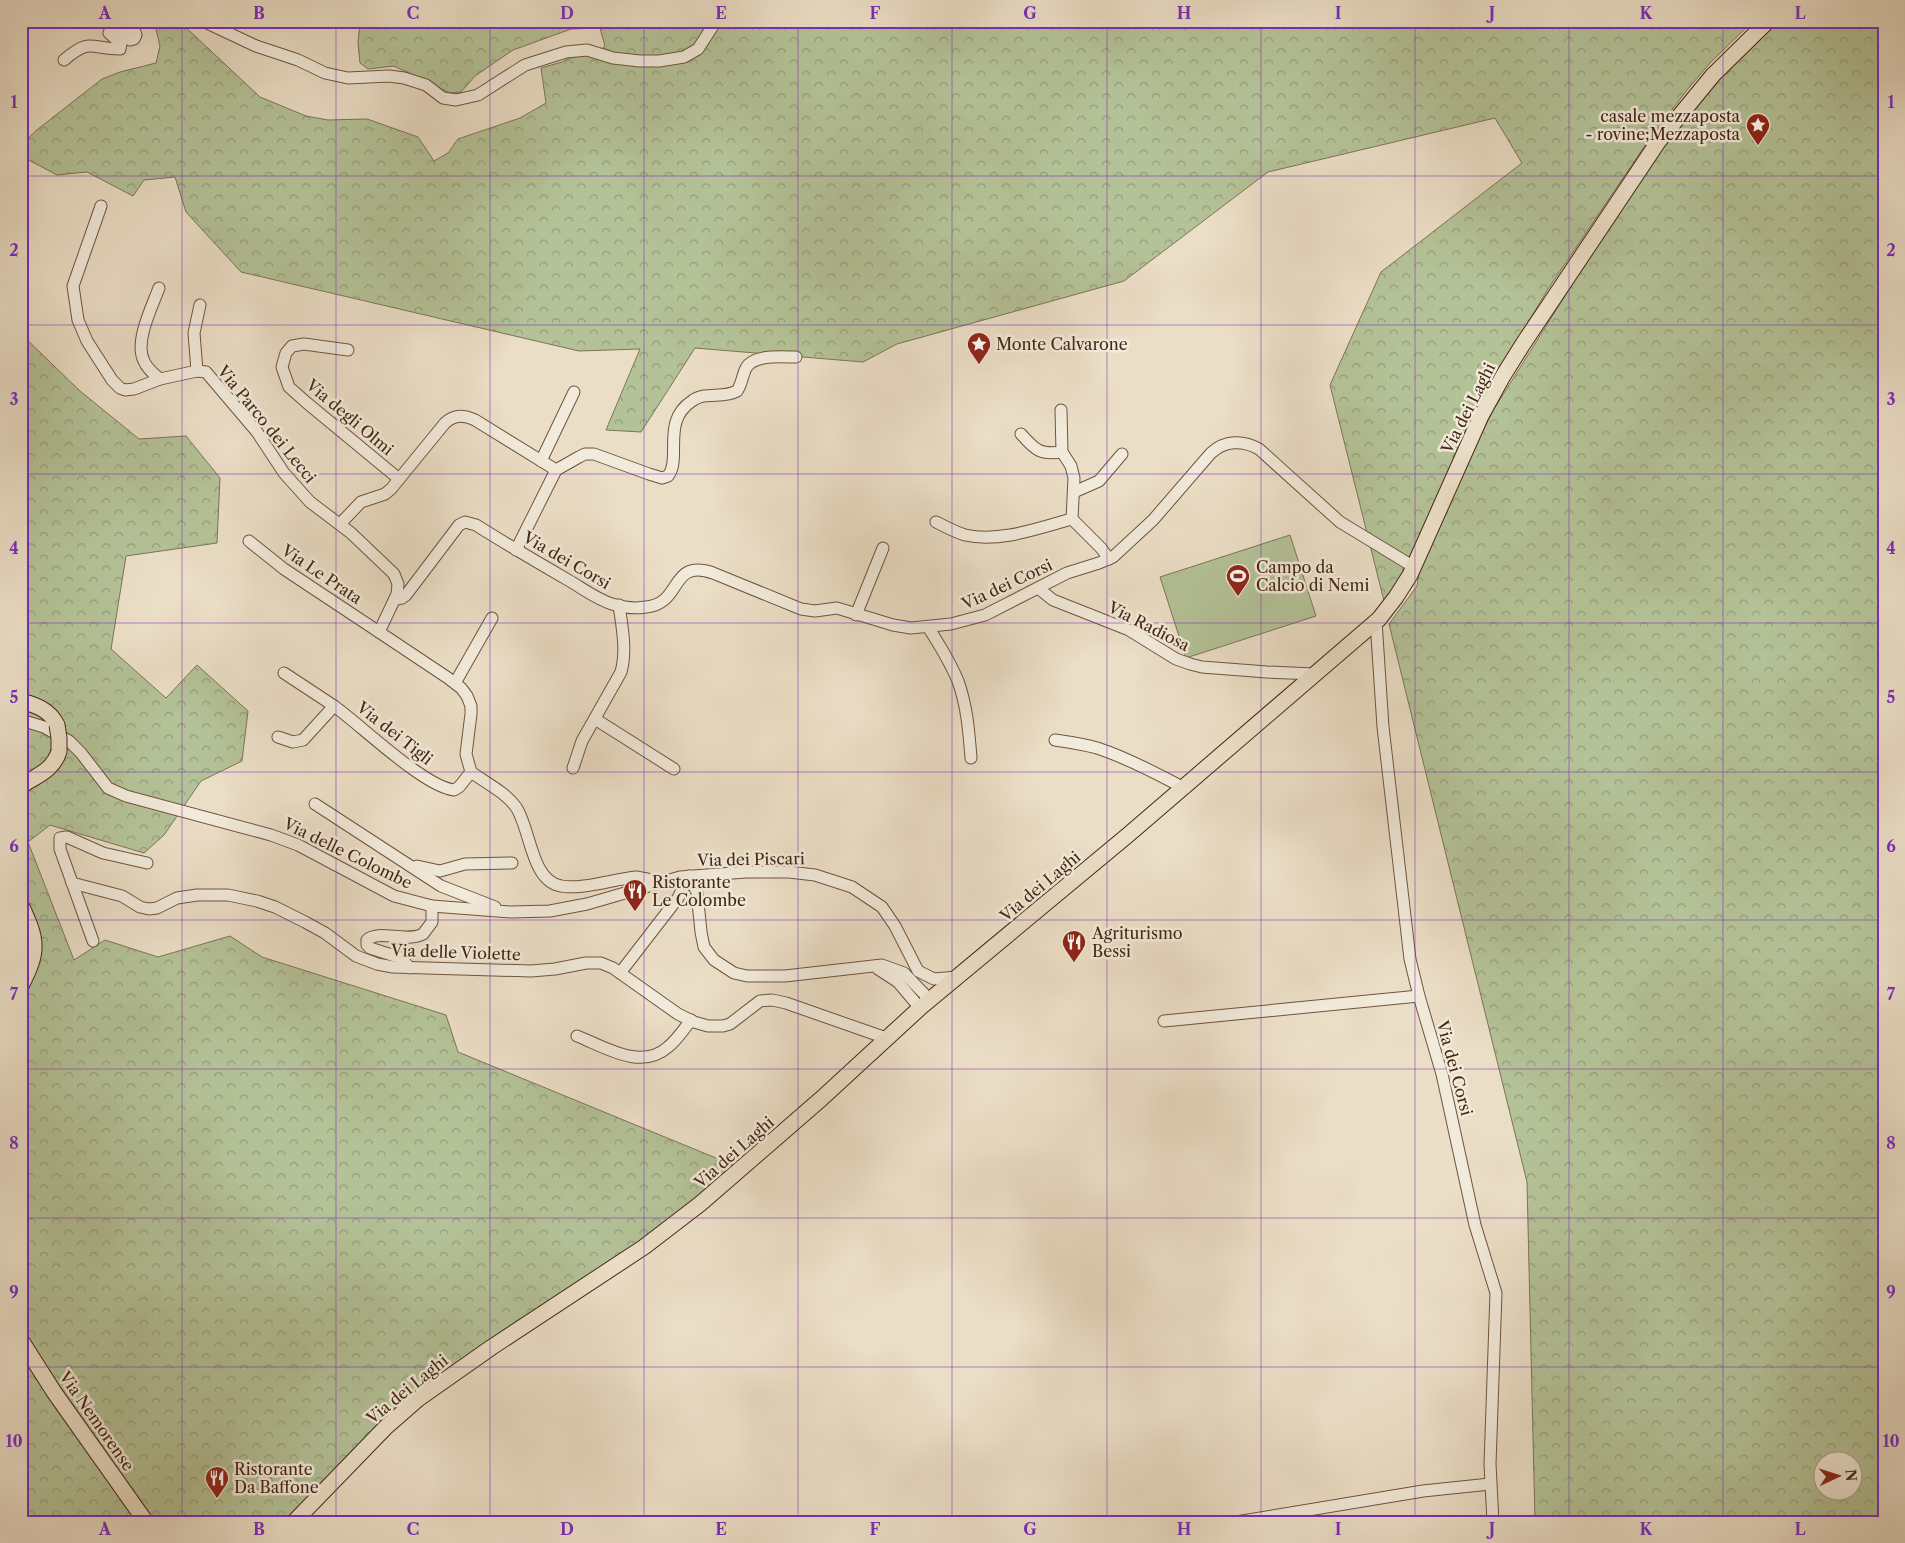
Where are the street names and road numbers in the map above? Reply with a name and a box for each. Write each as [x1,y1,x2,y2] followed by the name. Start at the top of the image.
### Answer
[1436,359,1499,458] street label: Via dei Laghi
[213,360,321,487] street label: Via Parco dei Lecci
[302,374,398,459] street label: Via degli Olmi
[519,526,614,593] street label: Via dei Corsi
[277,539,366,608] street label: Via Le Prata
[958,554,1056,614] street label: Via dei Corsi
[1104,596,1194,655] street label: Via Radiosa
[352,696,437,769] street label: Via dei Tigli
[280,813,416,893] street label: Via delle Colombe
[995,846,1084,926] street label: Via dei Laghi
[696,848,805,870] street label: Via dei Piscari
[390,940,521,964] street label: Via delle Violette
[1432,1017,1477,1118] street label: Via dei Corsi
[689,1112,778,1193] street label: Via dei Laghi
[361,1350,452,1429] street label: Via dei Laghi
[55,1367,139,1475] street label: Via Nemorense

